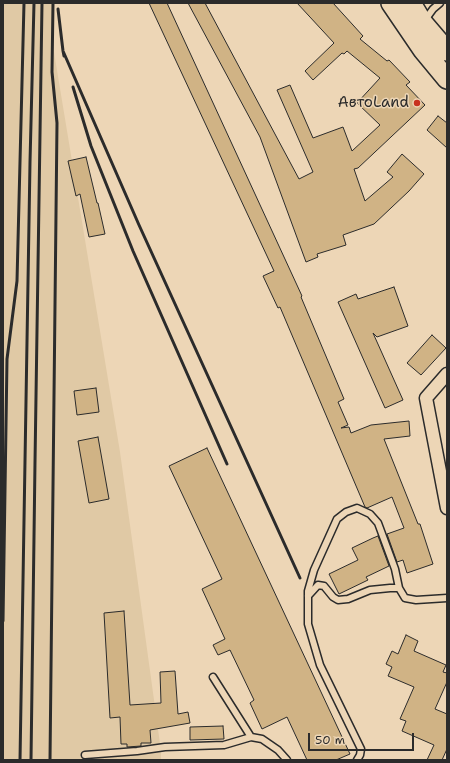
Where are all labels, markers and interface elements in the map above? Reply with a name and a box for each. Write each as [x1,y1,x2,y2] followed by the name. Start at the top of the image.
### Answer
[338,94,409,112] place label: АвтоLand
[412,98,422,108] marker: АвтоLand
[310,725,416,751] scale bar
[315,732,345,748] text: 50 m

